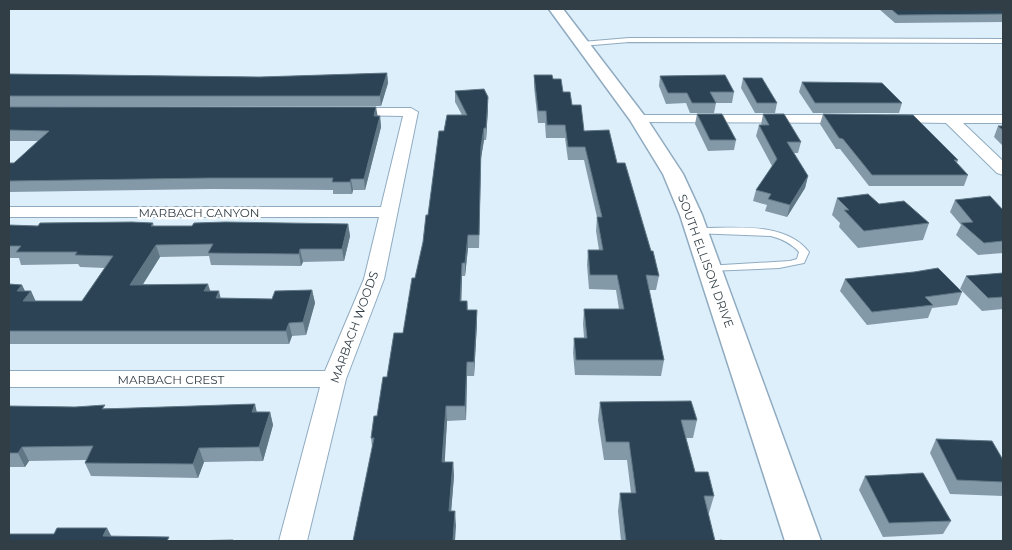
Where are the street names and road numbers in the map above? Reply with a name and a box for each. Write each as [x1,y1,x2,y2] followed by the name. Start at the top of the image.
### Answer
[675,192,737,330] street label: SOUTH ELLISON DRIVE
[138,205,260,220] street label: MARBACH CANYON
[327,269,381,385] street label: MARBACH WOODS
[118,372,225,387] street label: MARBACH CREST

